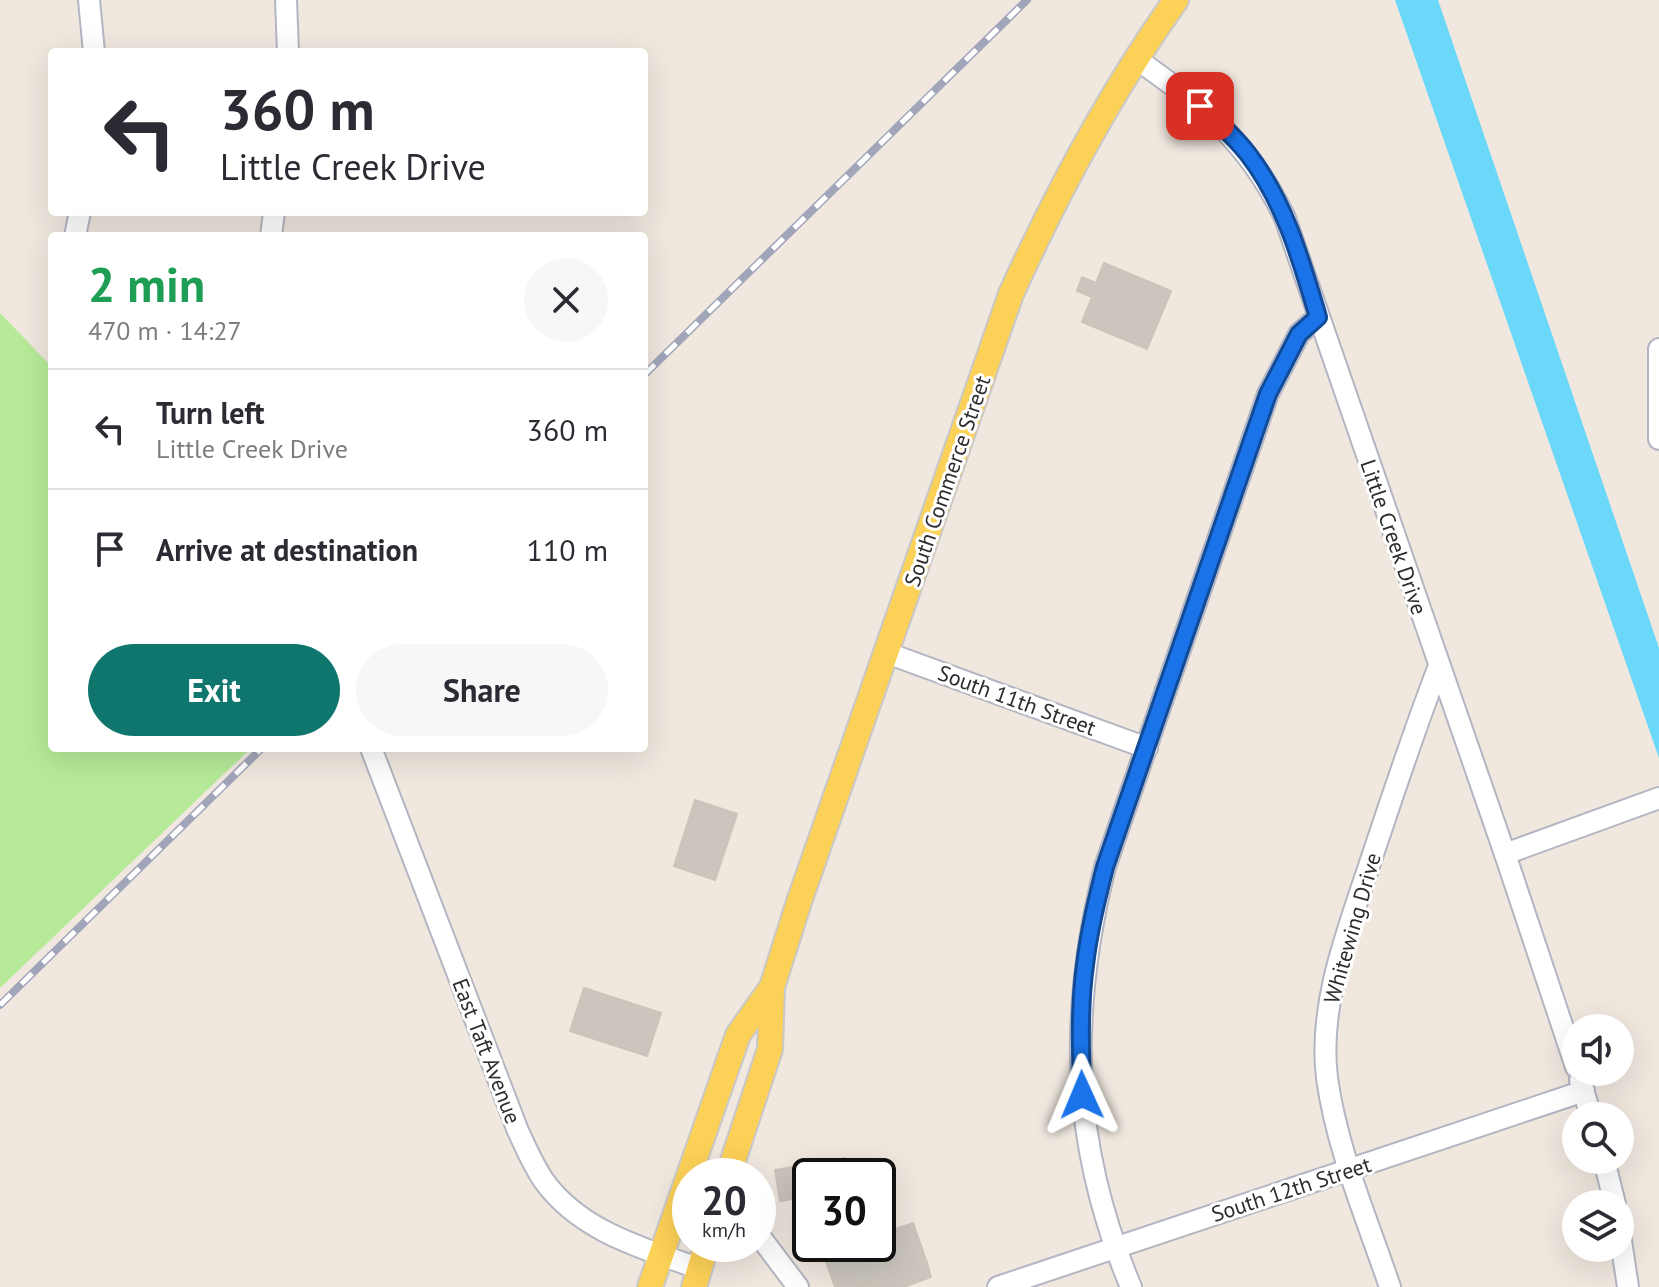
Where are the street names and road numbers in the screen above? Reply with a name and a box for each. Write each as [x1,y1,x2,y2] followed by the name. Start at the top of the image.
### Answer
[898,371,996,590] street label: South Commerce Street
[1354,456,1434,618] street label: Little Creek Drive
[934,658,1100,742] street label: South 11th Street
[1317,849,1387,1007] street label: Whitewing Drive
[446,974,528,1128] street label: East Taft Avenue
[1208,1150,1375,1228] street label: South 12th Street

